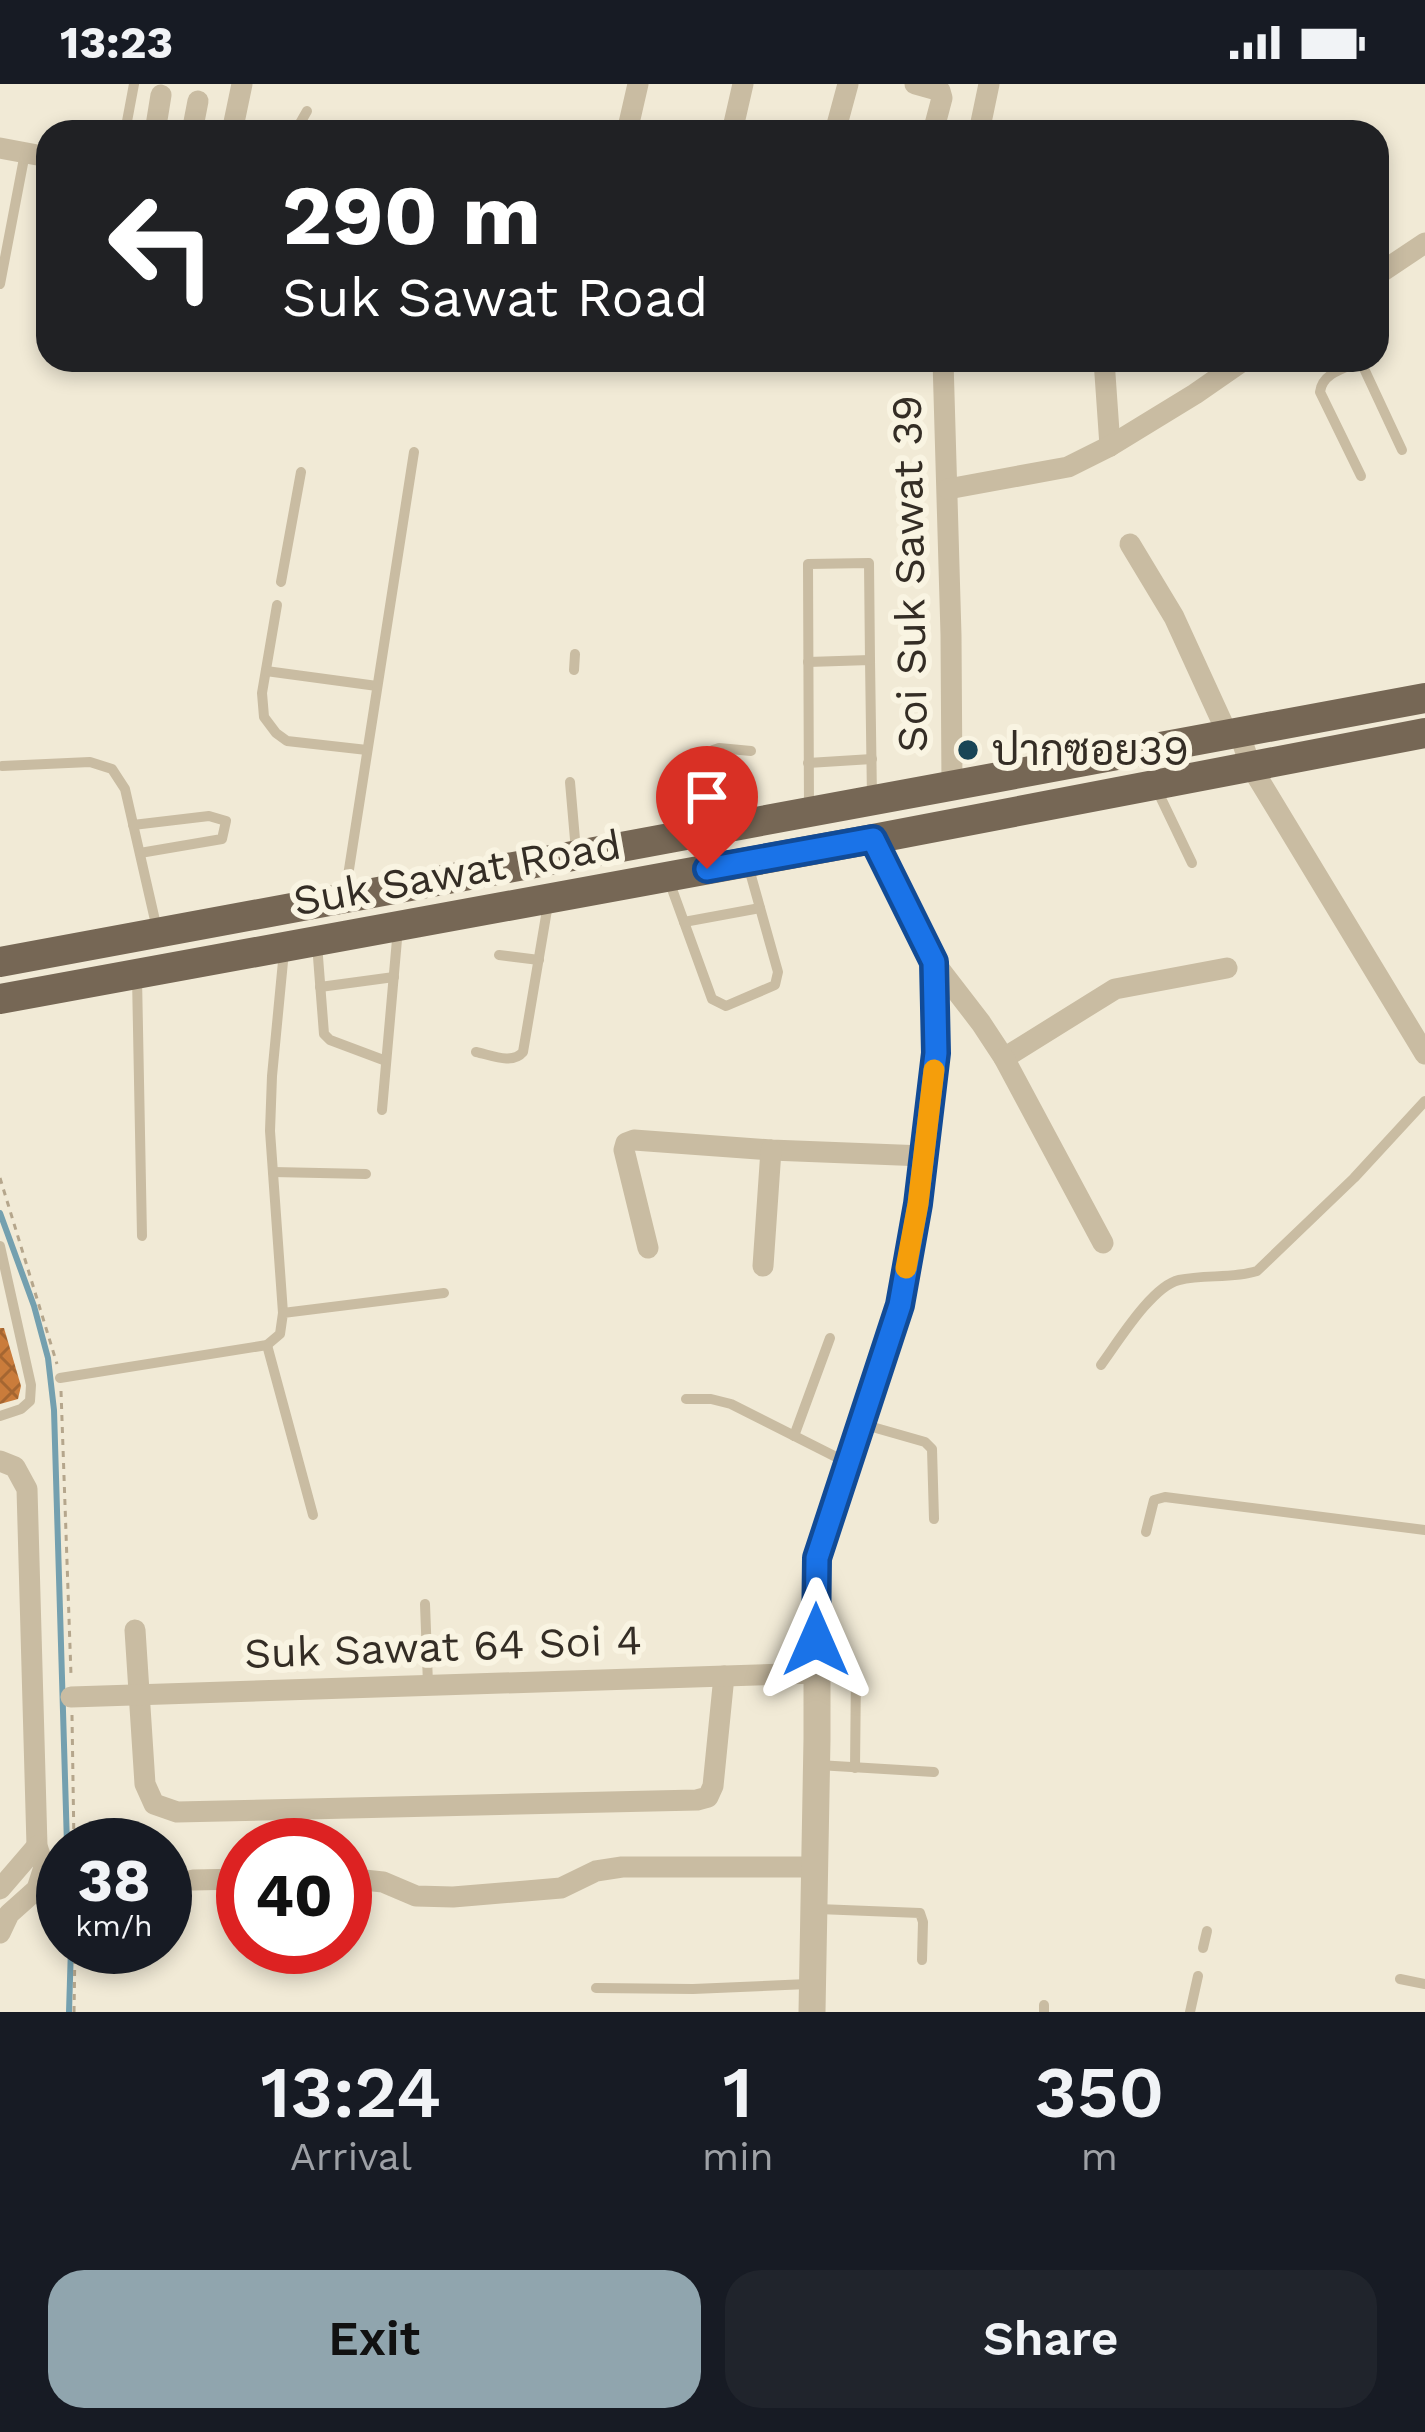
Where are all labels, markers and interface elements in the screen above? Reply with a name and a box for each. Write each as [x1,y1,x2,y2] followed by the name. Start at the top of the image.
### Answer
[60,16,173,69] text: 13:23
[282,166,541,264] text: 290 m
[84,168,240,324] icon: left
[282,266,708,329] text: Suk Sawat Road
[882,395,937,753] street label: Soi Suk Sawat 39
[992,726,1189,775] place label: ปากซอย39
[955,737,981,763] marker: ปากซอย39
[656,746,758,869] pin
[674,764,740,830] icon: arrive
[290,820,625,925] street label: Suk Sawat Road
[753,1577,879,1703] position arrow
[243,1615,643,1678] street label: Suk Sawat 64 Soi 4
[216,1818,372,1974] speed limit sign: 40
[77,1845,151,1916] text: 38
[75,1908,153,1943] text: km/h
[261,2050,441,2134] text: 13:24
[723,2050,753,2134] text: 1
[1034,2050,1164,2134] text: 350
[290,2134,412,2179] text: Arrival
[702,2134,774,2179] text: min
[1081,2134,1118,2179] text: m
[48,2270,701,2408] button: Exit
[725,2270,1377,2408] button: Share

